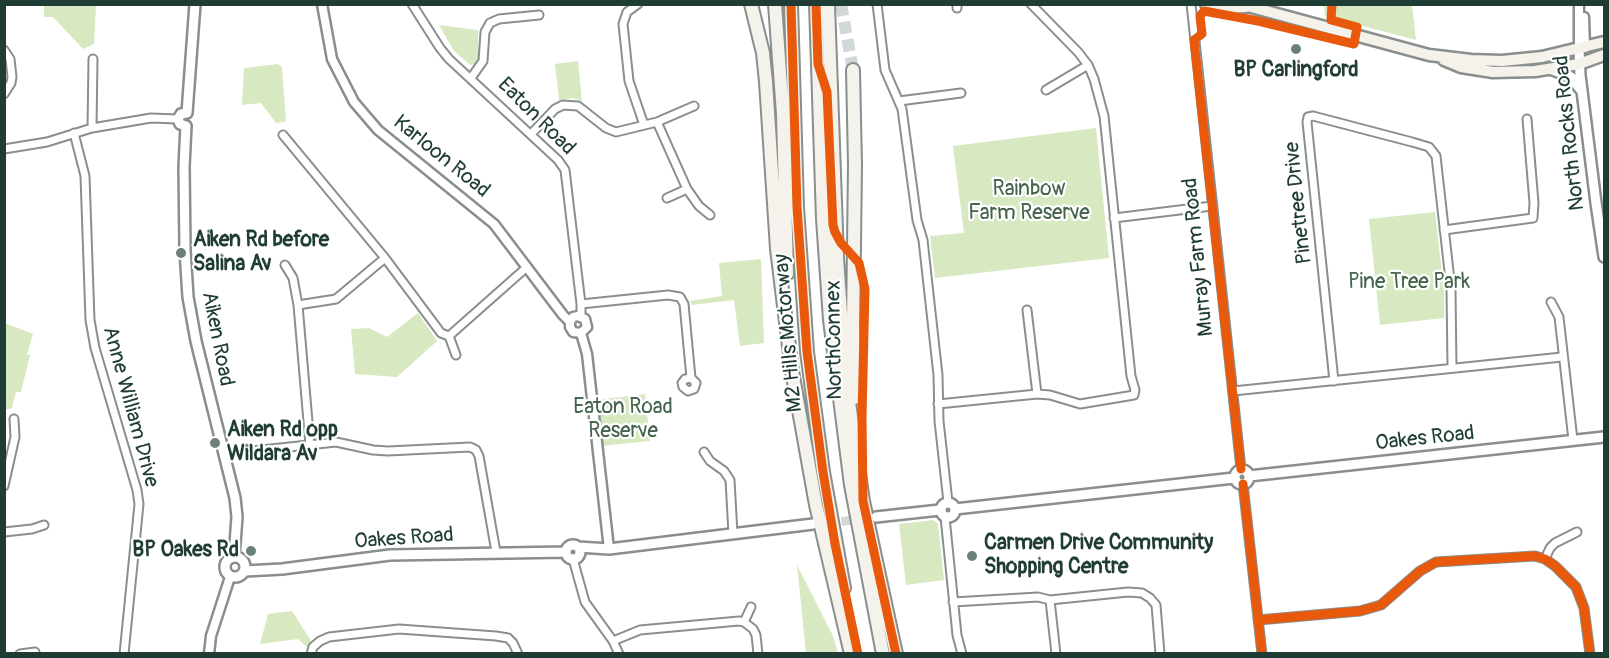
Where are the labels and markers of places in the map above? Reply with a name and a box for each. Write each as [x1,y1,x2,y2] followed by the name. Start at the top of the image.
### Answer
[1289,42,1303,56] marker: BP Carlingford
[1233,58,1359,84] place label: BP Carlingford
[193,228,329,278] place label: Aiken Rd before Salina Av
[174,246,188,260] marker: Aiken Rd before Salina Av
[227,418,338,468] place label: Aiken Rd opp Wildara Av
[208,436,222,450] marker: Aiken Rd opp Wildara Av
[984,531,1213,581] place label: Carmen Drive Community Shopping Centre
[132,538,239,564] place label: BP Oakes Rd
[244,544,258,558] marker: BP Oakes Rd
[965,549,979,563] marker: Carmen Drive Community Shopping Centre

